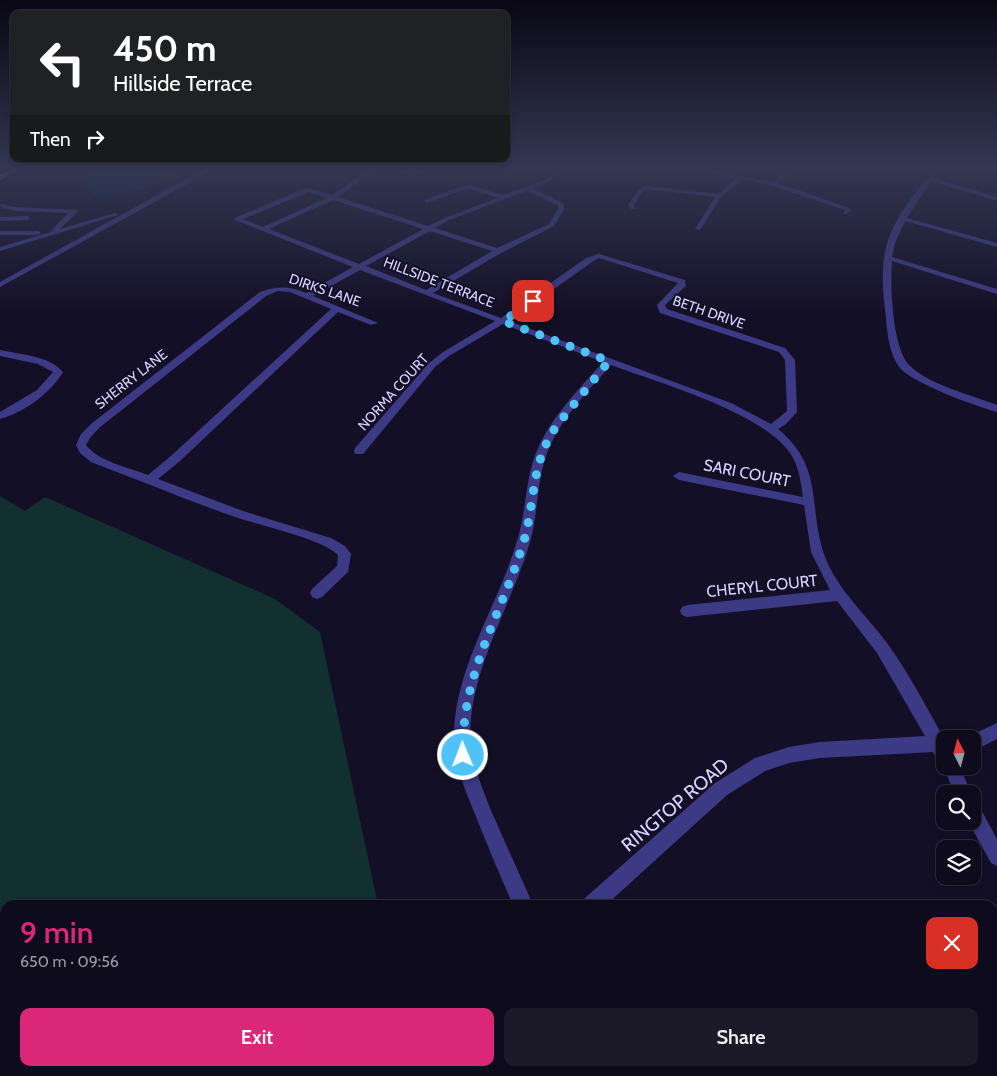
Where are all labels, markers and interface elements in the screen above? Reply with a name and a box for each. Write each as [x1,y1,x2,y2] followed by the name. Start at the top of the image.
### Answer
[113,27,217,70] text: 450 m
[30,30,95,95] icon: left
[113,70,252,97] text: Hillside Terrace
[81,125,109,153] icon: right
[30,128,71,151] text: Then
[381,253,497,312] street label: HILLSIDE TERRACE
[287,269,363,311] street label: DIRKS LANE
[512,280,554,322] pin
[519,287,547,315] icon: arrive
[671,291,748,333] street label: BETH DRIVE
[91,345,171,413] street label: SHERRY LANE
[354,349,433,434] street label: NORMA COURT
[702,455,792,491] street label: SARI COURT
[705,571,819,601] street label: CHERYL COURT
[436,728,488,780] position arrow
[936,730,981,775] north arrow
[936,730,981,885] map controls
[617,753,734,857] street label: RINGTOP ROAD
[936,785,981,830] button: search
[936,840,981,885] button: layers
[20,914,93,951] text: 9 min
[926,917,978,969] button: close
[20,952,119,971] text: 650 m · 09:56
[20,1008,494,1066] button: Exit
[504,1008,978,1066] button: Share

